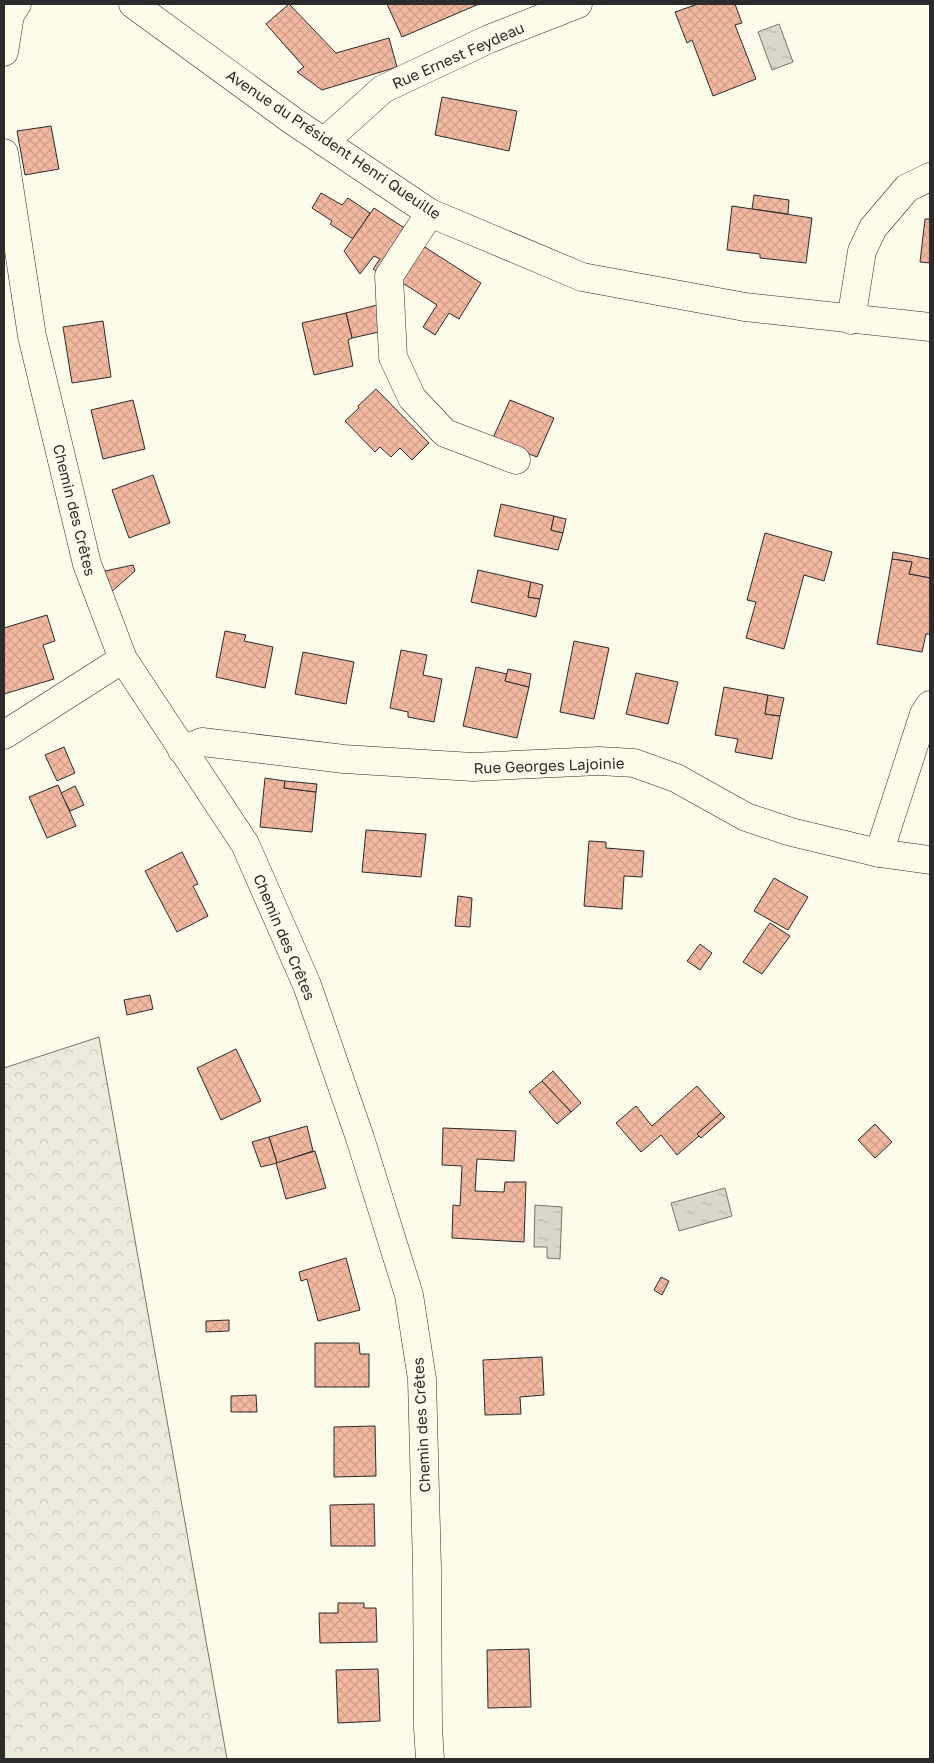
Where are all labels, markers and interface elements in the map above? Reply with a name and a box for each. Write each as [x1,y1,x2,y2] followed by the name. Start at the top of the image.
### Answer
[389,18,527,92] street label: Rue Ernest Feydeau
[223,65,445,223] street label: Avenue du Président Henri Queuille
[50,442,100,578] street label: Chemin des Crêtes
[473,753,625,777] street label: Rue Georges Lajoinie
[250,871,320,1003] street label: Chemin des Crêtes
[408,1357,434,1493] street label: Chemin des Crêtes

